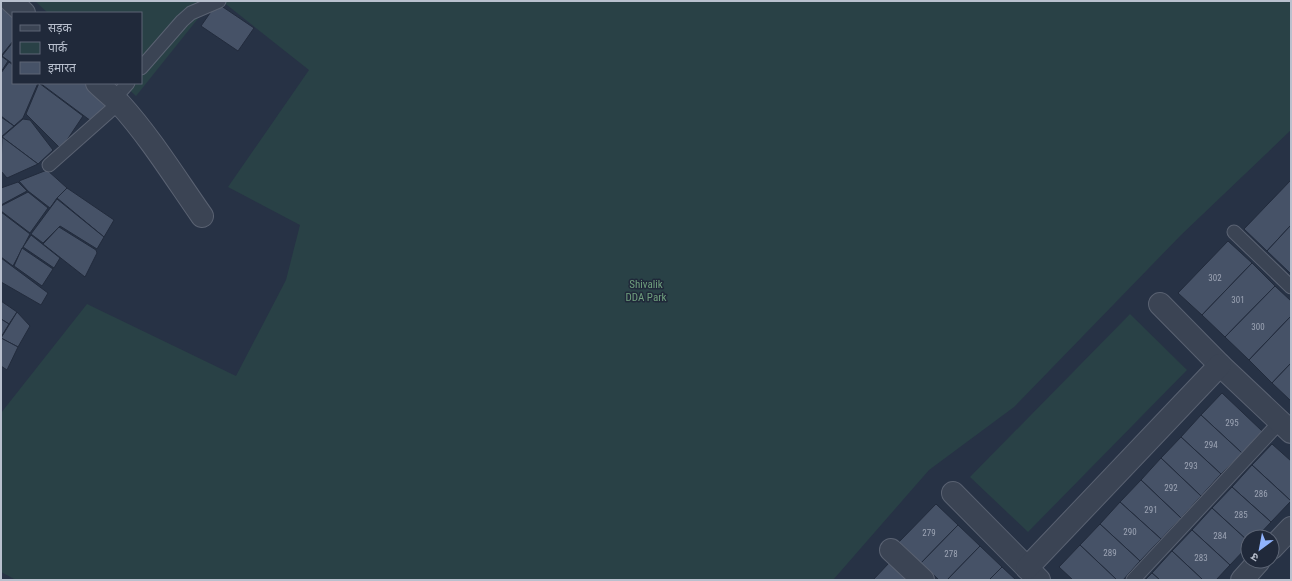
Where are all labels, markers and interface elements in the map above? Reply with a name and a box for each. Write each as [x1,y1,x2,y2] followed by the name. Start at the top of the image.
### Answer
[12,12,142,84] legend
[48,21,73,35] text: सड़क
[48,41,68,55] text: पार्क
[48,61,77,75] text: इमारत
[1208,273,1222,283] house number: 302
[626,278,667,304] park label: Shivalik DDA Park
[1231,295,1245,305] house number: 301
[1251,322,1265,332] house number: 300
[1225,418,1239,428] house number: 295
[1204,440,1218,450] house number: 294
[1184,461,1198,471] house number: 293
[1164,483,1178,493] house number: 292
[1254,489,1268,499] house number: 286
[1144,505,1158,515] house number: 291
[1234,510,1248,520] house number: 285
[1123,527,1137,537] house number: 290
[922,528,936,538] house number: 279
[1240,529,1280,569] north arrow
[1213,531,1227,541] house number: 284
[1103,548,1117,558] house number: 289
[944,549,958,559] house number: 278
[1248,550,1261,564] text: उ
[1194,553,1208,563] house number: 283

